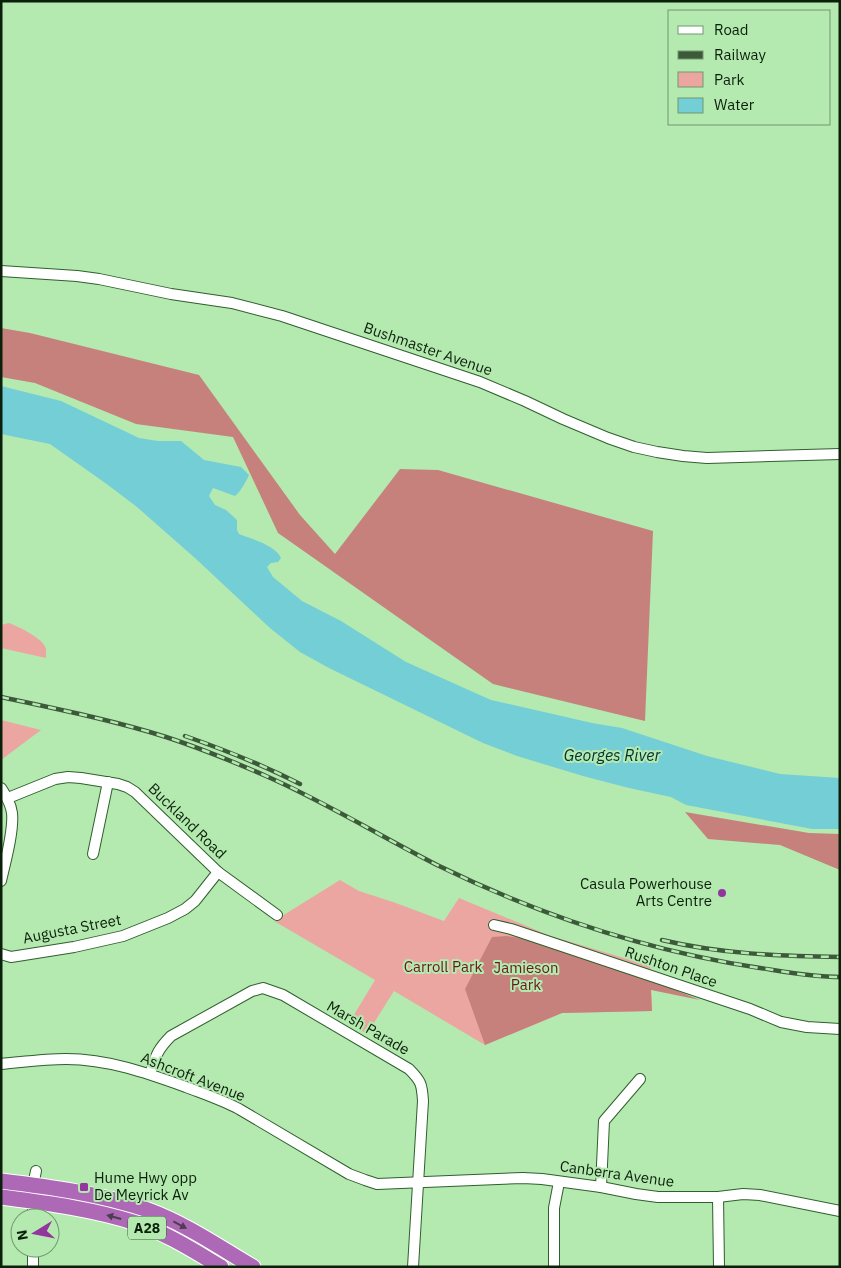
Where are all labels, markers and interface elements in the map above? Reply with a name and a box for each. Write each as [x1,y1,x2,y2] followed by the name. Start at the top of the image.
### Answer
[668,10,831,125] legend
[714,20,749,39] text: Road
[714,45,767,64] text: Railway
[714,70,744,89] text: Park
[714,95,755,114] text: Water
[361,318,495,379] street label: Bushmaster Avenue
[564,745,661,765] water label: Georges River
[144,779,230,863] street label: Buckland Road
[580,874,712,910] place label: Casula Powerhouse Arts Centre
[716,887,728,899] marker: Casula Powerhouse Arts Centre
[21,910,123,947] street label: Augusta Street
[622,942,720,991] street label: Rushton Place
[404,957,482,976] park label: Carroll Park
[494,958,558,994] park label: Jamieson Park
[323,996,413,1059] street label: Marsh Parade
[138,1048,248,1105] street label: Ashcroft Avenue
[559,1156,676,1191] street label: Canberra Avenue
[94,1168,197,1204] place label: Hume Hwy opp De Meyrick Av
[78,1181,90,1193] marker: Hume Hwy opp De Meyrick Av
[10,1208,60,1258] north arrow
[106,1213,121,1221] one-way arrow
[128,1216,166,1240] road number: A28
[173,1221,188,1229] one-way arrow
[12,1229,32,1242] text: N

